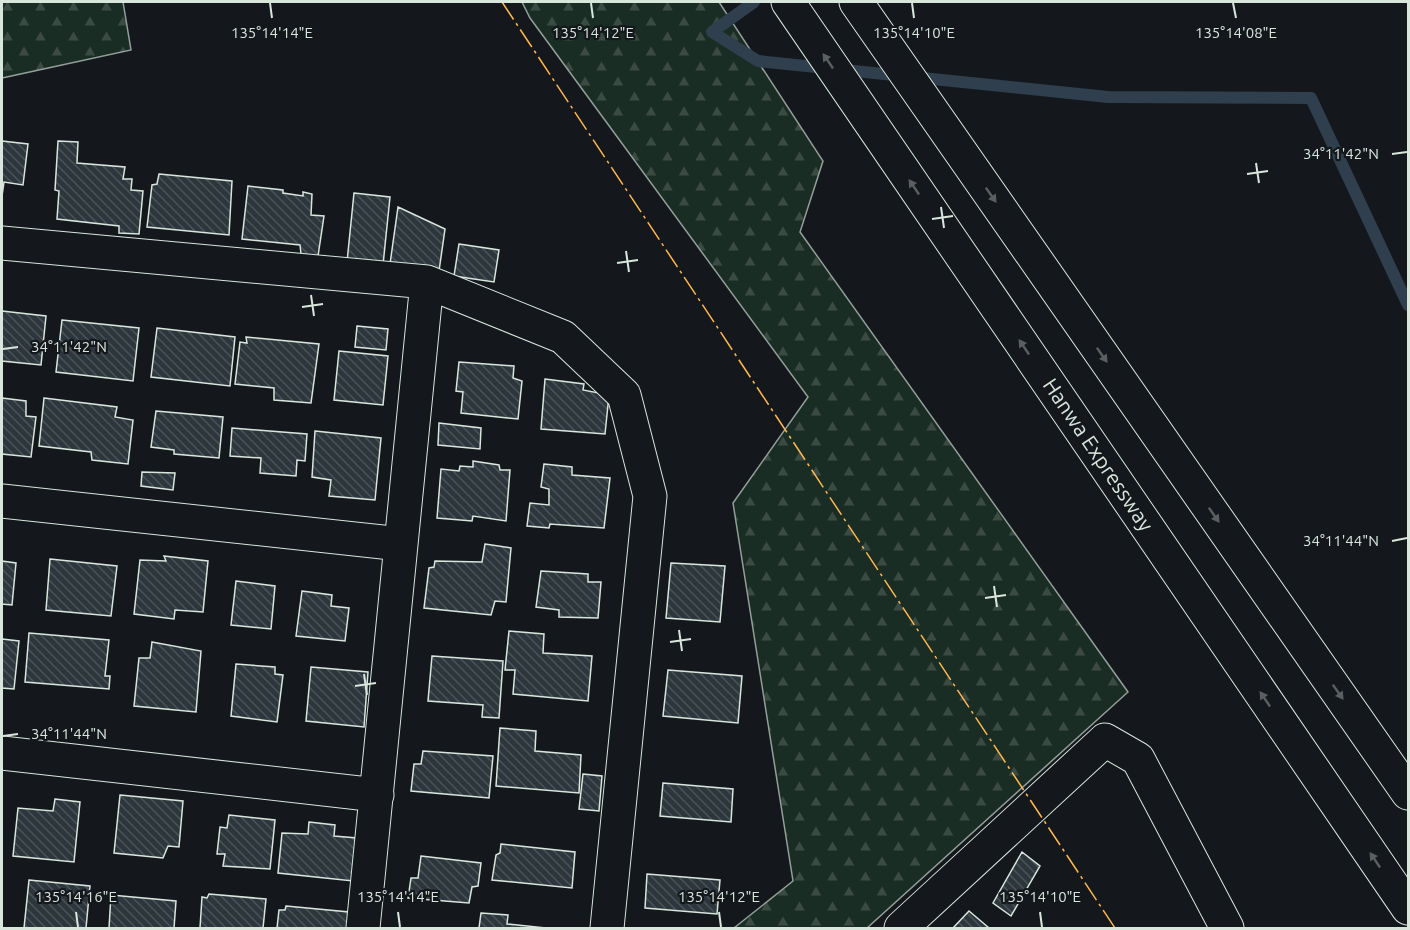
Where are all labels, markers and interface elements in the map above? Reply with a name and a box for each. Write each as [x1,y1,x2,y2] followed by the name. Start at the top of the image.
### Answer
[231,24,313,41] text: 135°14'14"E
[552,24,634,41] text: 135°14'12"E
[873,24,955,41] text: 135°14'10"E
[1195,24,1277,41] text: 135°14'08"E
[822,53,834,69] one-way arrow
[1303,145,1379,162] text: 34°11'42"N
[908,179,920,195] one-way arrow
[985,187,997,203] one-way arrow
[31,338,107,355] text: 34°11'42"N
[1018,340,1030,356] one-way arrow
[1096,347,1107,363] one-way arrow
[1039,373,1159,535] street label: Hanwa Expressway
[1208,506,1220,522] one-way arrow
[1303,532,1379,549] text: 34°11'44"N
[1332,683,1344,699] one-way arrow
[1259,691,1271,707] one-way arrow
[31,725,107,742] text: 34°11'44"N
[1369,852,1381,868] one-way arrow
[35,888,117,905] text: 135°14'16"E
[357,888,439,905] text: 135°14'14"E
[678,888,760,905] text: 135°14'12"E
[999,888,1081,905] text: 135°14'10"E

